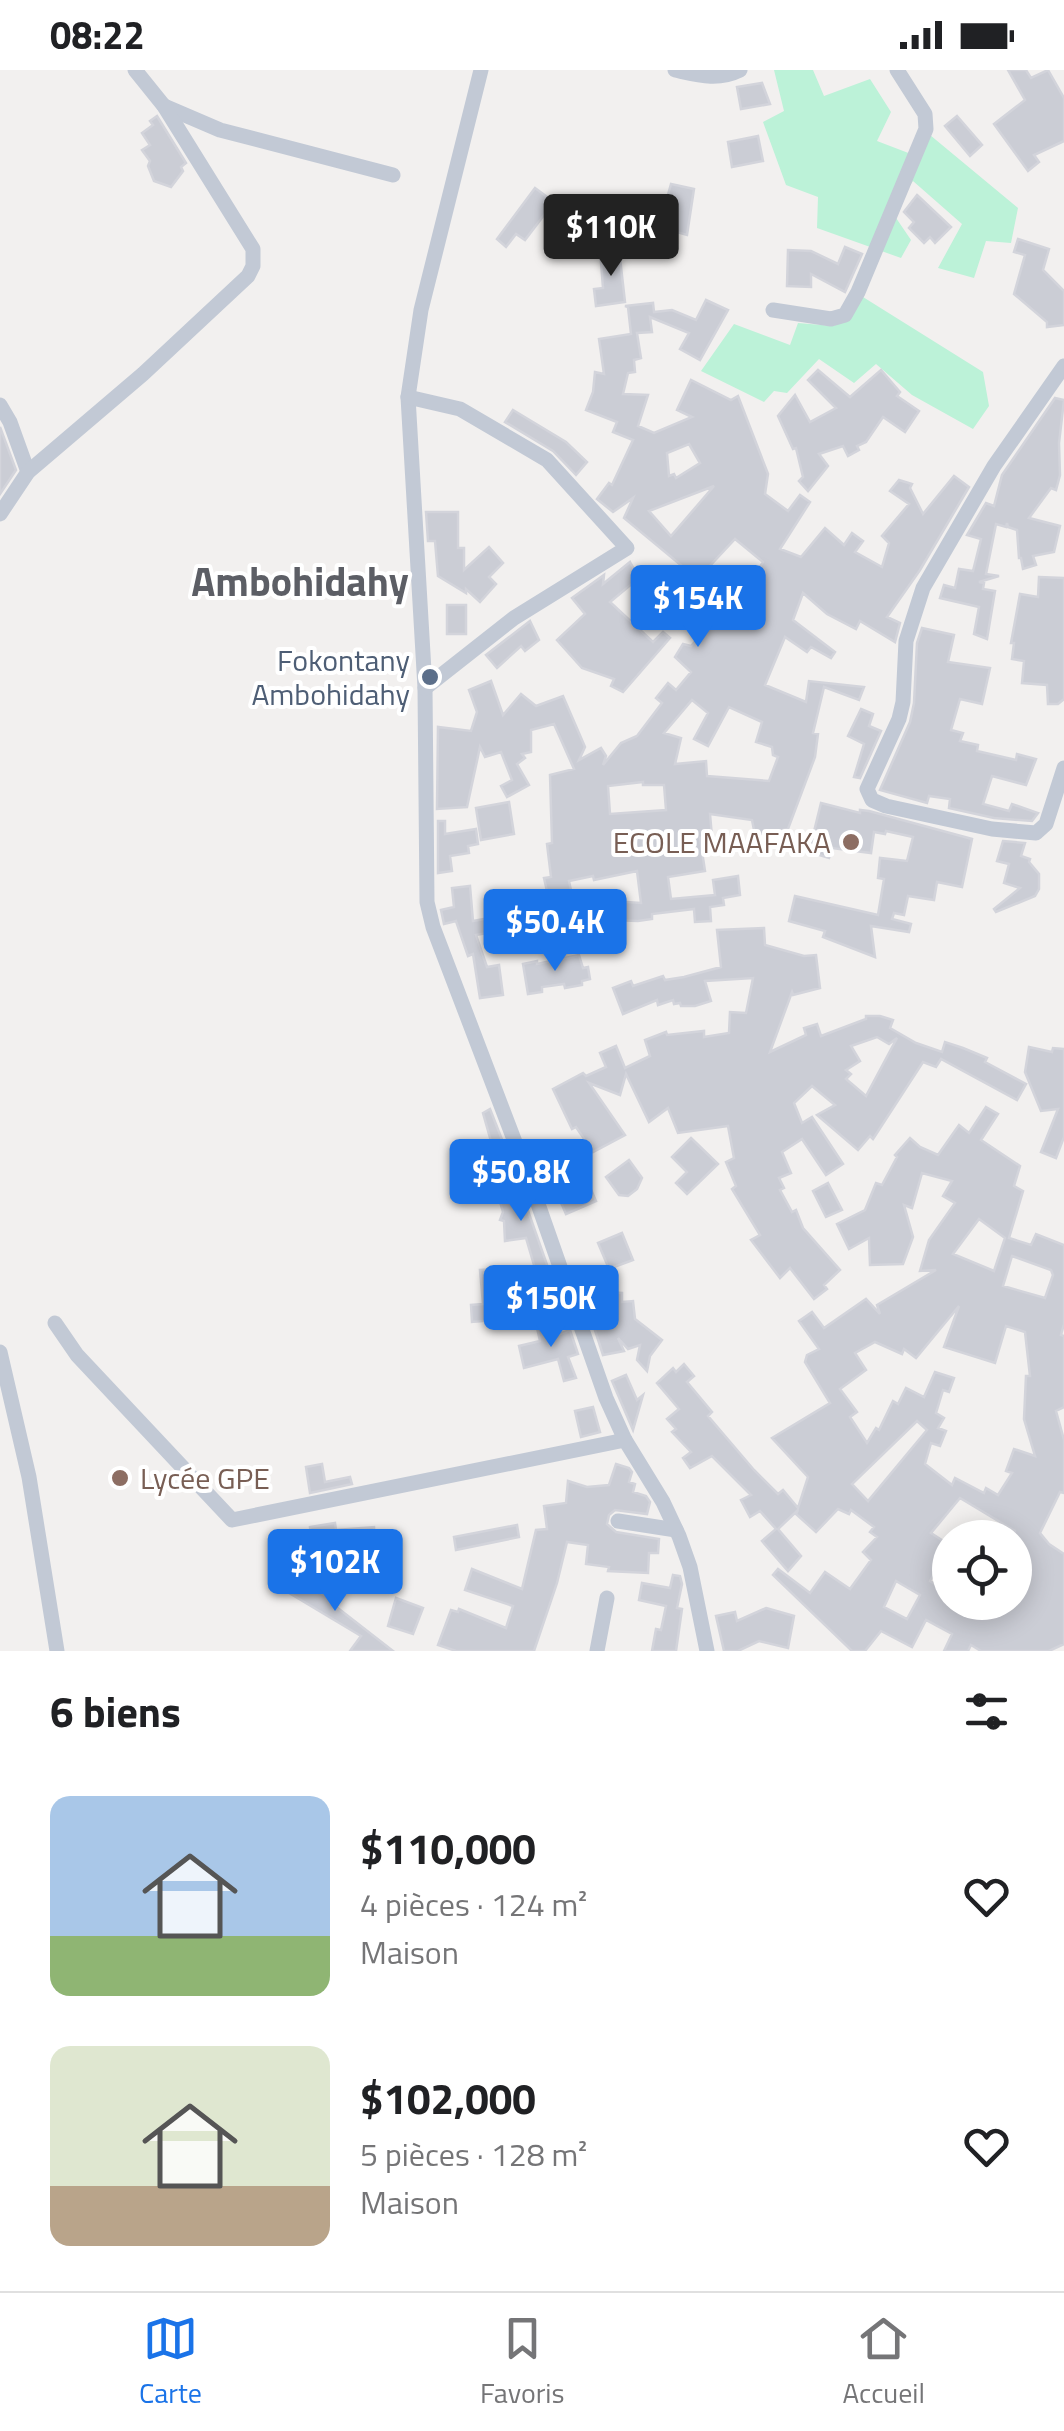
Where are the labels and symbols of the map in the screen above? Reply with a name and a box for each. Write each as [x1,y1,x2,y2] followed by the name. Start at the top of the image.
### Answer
[541,194,681,279] pin: $110K
[191,551,409,612] district label: Ambohidahy
[628,565,768,650] pin: $154K
[251,637,410,717] place label: Fokontany Ambohidahy
[419,666,441,688] marker: Fokontany Ambohidahy
[613,819,831,865] place label: ECOLE MAAFAKA
[840,831,862,853] marker: ECOLE MAAFAKA
[474,889,636,974] pin: $50.4K
[440,1139,602,1224] pin: $50.8K
[481,1265,621,1350] pin: $150K
[140,1455,270,1501] place label: Lycée GPE
[109,1467,131,1489] marker: Lycée GPE
[265,1529,405,1614] pin: $102K

